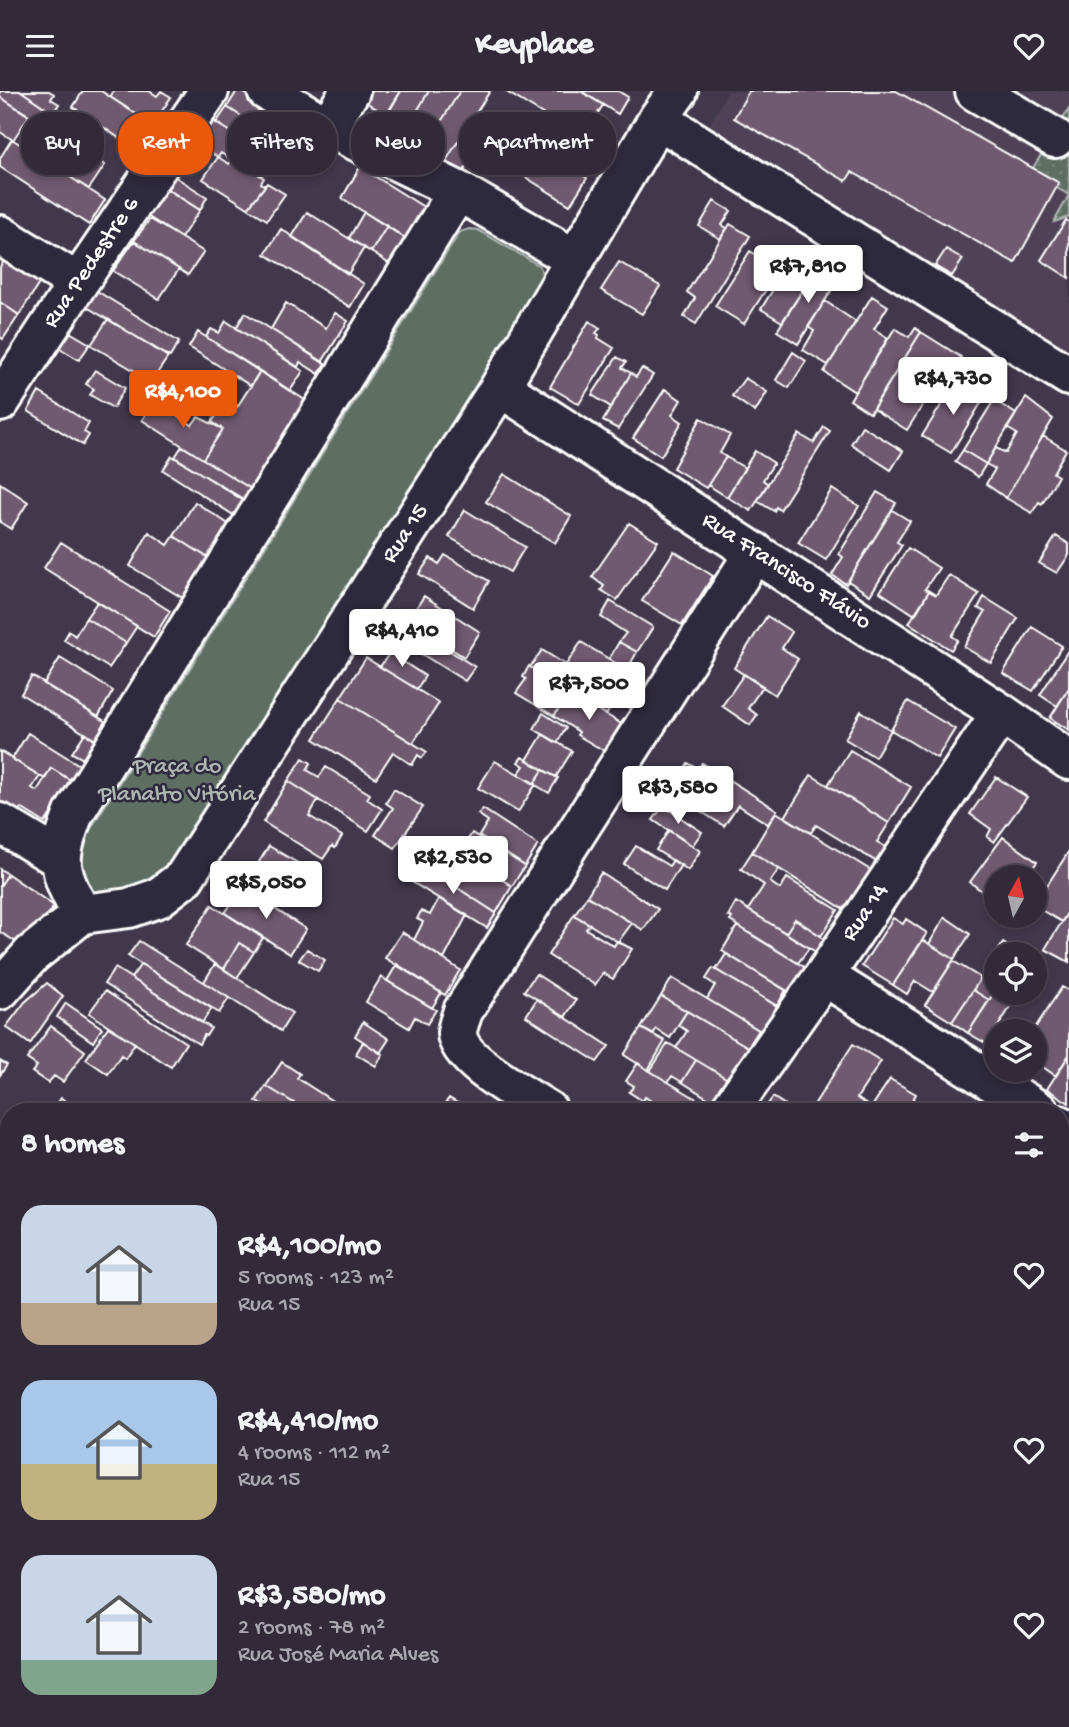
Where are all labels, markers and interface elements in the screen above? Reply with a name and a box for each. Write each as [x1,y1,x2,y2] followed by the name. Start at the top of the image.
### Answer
[21,27,59,65] icon: menu
[476,27,593,65] text: Keyplace
[1010,27,1048,65] icon: heart
[21,112,104,175] chip: Buy
[118,112,213,175] chip: Rent
[227,112,337,175] chip: Filters
[351,112,445,175] chip: New
[459,112,616,175] chip: Apartment
[37,191,147,334] street label: Rua Pedestre 6
[743,245,873,305] pin: R$7,810
[770,254,846,281] text: R$7,810
[888,357,1018,417] pin: R$4,730
[914,366,992,393] text: R$4,730
[118,371,248,430] pin: R$4,100
[145,379,221,406] text: R$4,100
[376,499,436,569] street label: Rua 15
[696,506,876,638] street label: Rua Francisco Flávio
[337,609,467,669] pin: R$4,410
[365,618,439,645] text: R$4,410
[524,663,654,722] pin: R$7,500
[549,671,629,698] text: R$7,500
[97,753,256,810] park label: Praça do Planalto Vitória
[613,767,743,826] pin: R$3,580
[638,775,718,802] text: R$3,580
[388,837,518,896] pin: R$2,530
[414,845,492,872] text: R$2,530
[201,861,331,921] pin: R$5,050
[984,865,1046,927] north arrow
[984,865,1047,1082] map controls
[226,870,306,897] text: R$5,050
[836,878,896,948] street label: Rua 14
[984,942,1047,1005] button: locate
[984,1019,1047,1082] button: layers
[1010,1126,1048,1164] icon: filters
[21,1128,124,1163] text: 8 homes
[238,1230,381,1265] text: R$4,100/mo
[77,1233,161,1317] icon: home
[1010,1256,1048,1294] icon: heart
[238,1265,394,1292] text: 5 rooms · 123 m²
[238,1292,300,1319] text: Rua 15
[238,1405,378,1440] text: R$4,410/mo
[77,1408,161,1492] icon: home
[1010,1431,1048,1469] icon: heart
[238,1440,390,1467] text: 4 rooms · 112 m²
[238,1467,300,1494] text: Rua 15
[238,1580,386,1615] text: R$3,580/mo
[77,1583,161,1667] icon: home
[1010,1606,1048,1644] icon: heart
[238,1615,385,1642] text: 2 rooms · 78 m²
[238,1642,438,1669] text: Rua José Maria Alves

